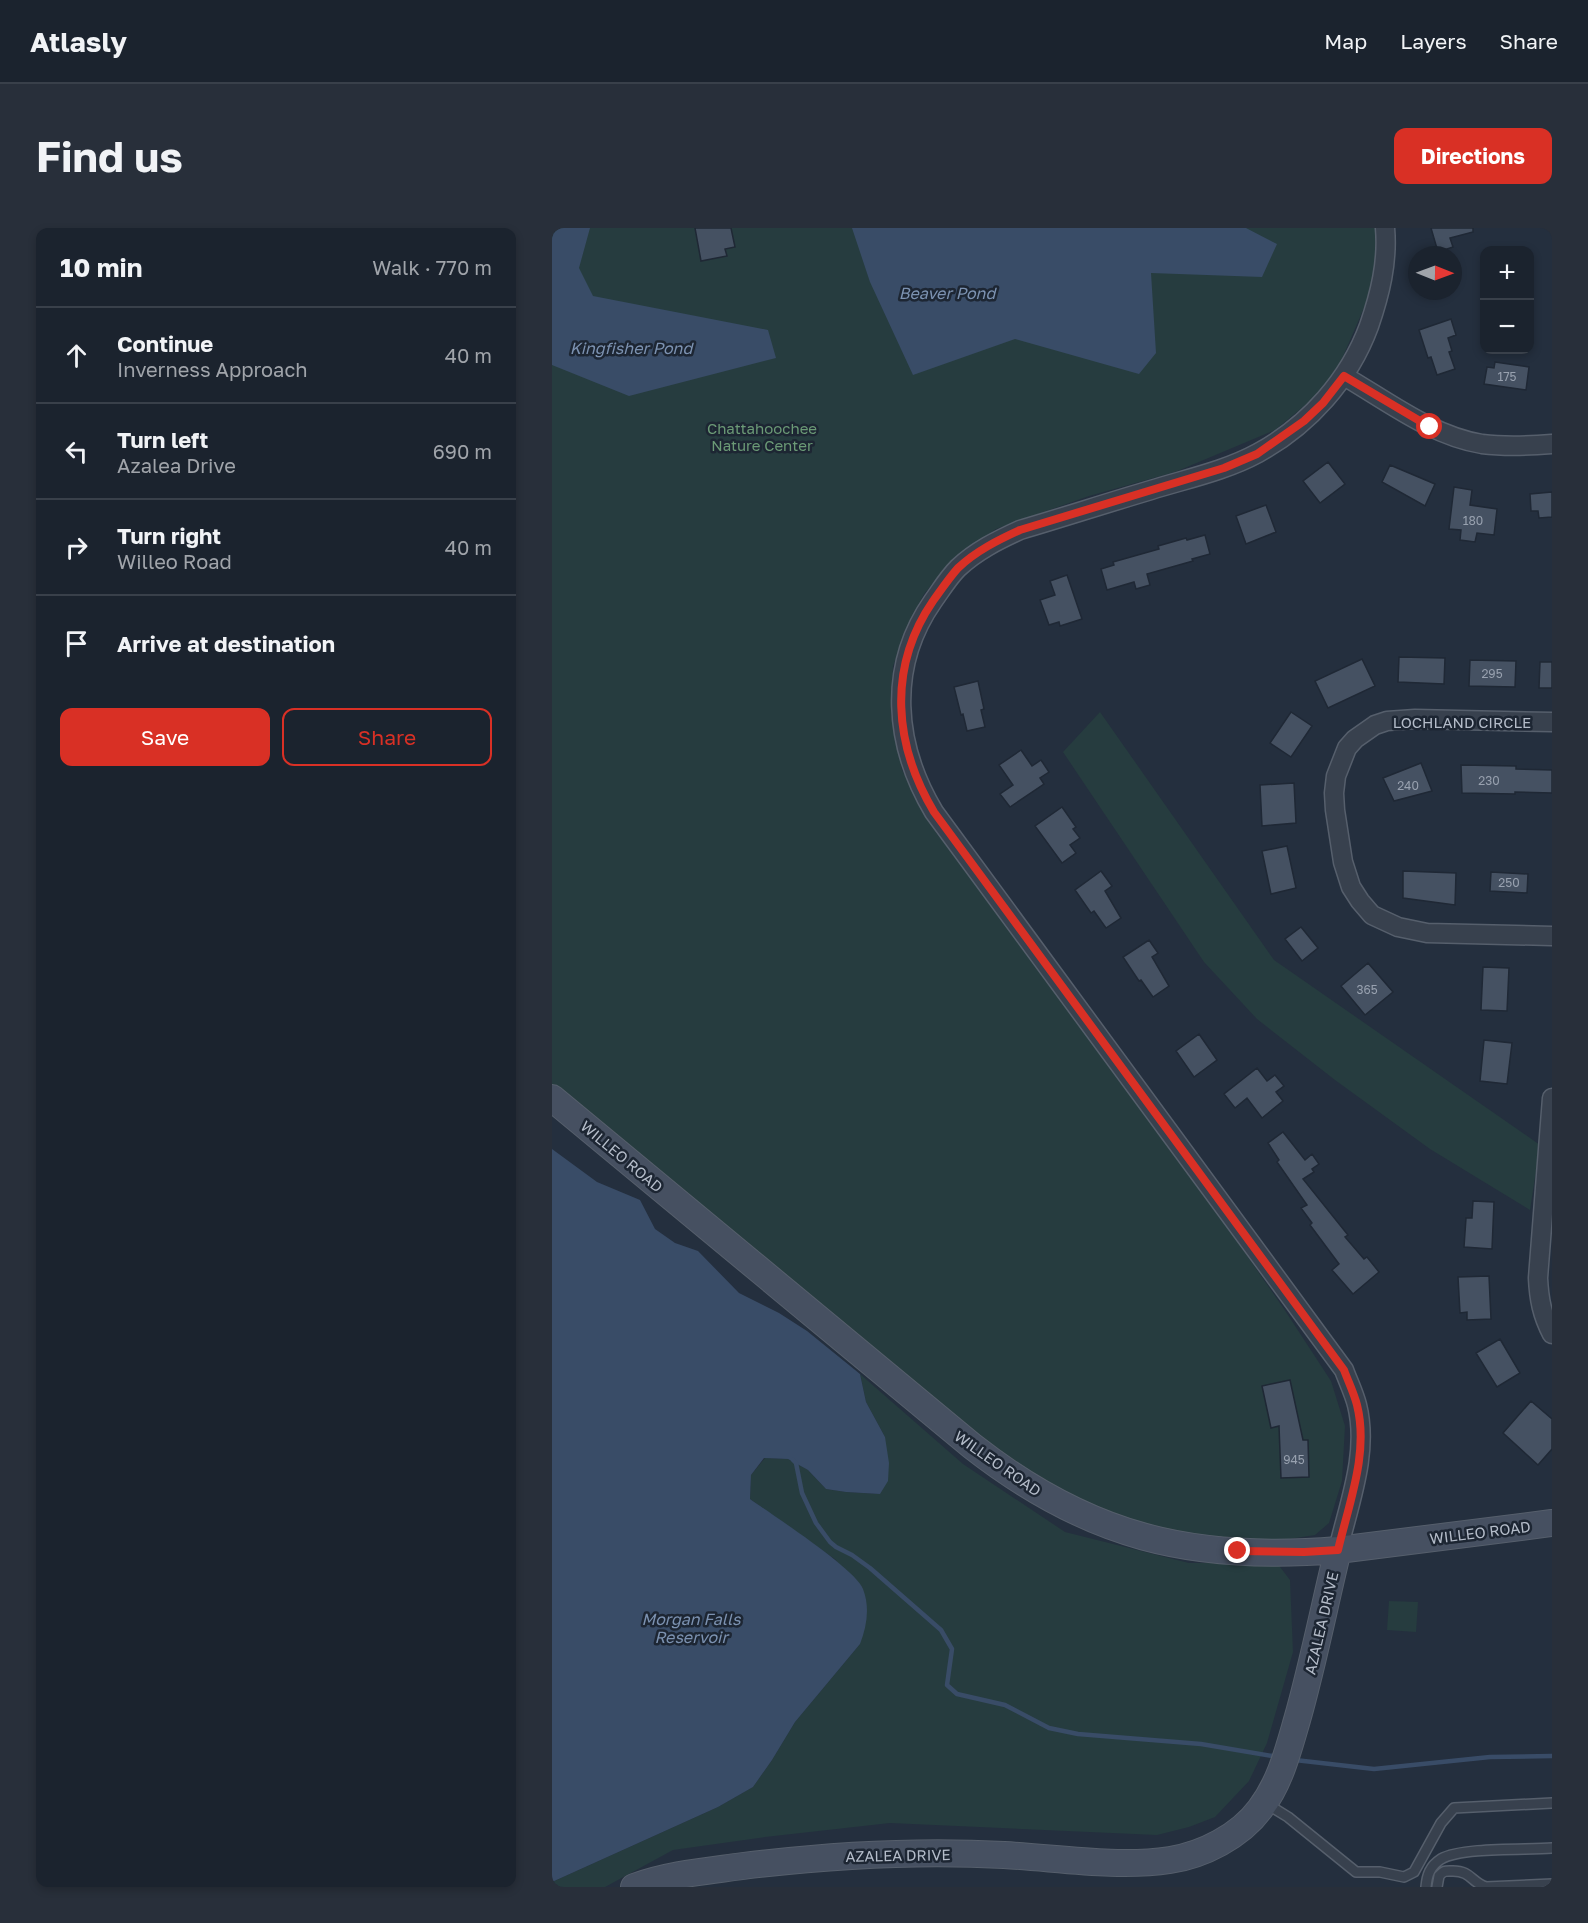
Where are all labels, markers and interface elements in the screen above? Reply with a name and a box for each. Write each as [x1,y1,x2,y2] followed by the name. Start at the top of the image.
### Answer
[30,25,127,58] text: Atlasly
[1324,28,1367,54] text: Map
[1400,28,1467,54] text: Layers
[1500,28,1558,54] text: Share
[1394,128,1552,184] button: Directions
[36,131,183,181] text: Find us
[1408,246,1462,300] north arrow
[1480,246,1534,354] map controls
[1480,246,1534,300] button: +
[60,252,142,283] text: 10 min
[372,255,492,279] text: Walk · 770 m
[899,283,997,303] water label: Beaver Pond
[1480,300,1534,354] button: −
[117,330,213,357] text: Continue
[570,338,694,358] water label: Kingfisher Pond
[60,339,93,372] icon: ahead
[445,343,492,367] text: 40 m
[117,357,308,381] text: Inverness Approach
[1497,369,1517,384] house number: 175
[1416,413,1442,439] route start
[707,419,817,454] park label: Chattahoochee Nature Center
[117,426,208,453] text: Turn left
[60,435,93,468] icon: left
[433,439,492,463] text: 690 m
[117,453,236,477] text: Azalea Drive
[1463,513,1483,528] house number: 180
[117,522,221,549] text: Turn right
[60,531,93,564] icon: right
[445,535,492,559] text: 40 m
[117,549,232,573] text: Willeo Road
[60,627,93,660] icon: arrive
[117,630,335,657] text: Arrive at destination
[1481,666,1503,681] house number: 295
[60,708,270,766] button: Save
[282,708,492,766] button: Share
[1393,713,1531,731] street label: LOCHLAND CIRCLE
[1478,773,1500,788] house number: 230
[1397,778,1419,793] house number: 240
[1498,875,1520,890] house number: 250
[1356,982,1378,997] house number: 365
[577,1116,667,1196] street label: WILLEO ROAD
[951,1426,1045,1500] street label: WILLEO ROAD
[1283,1452,1305,1467] house number: 945
[1428,1517,1532,1547] street label: WILLEO ROAD
[1224,1537,1250,1563] route end
[1300,1570,1342,1676] street label: AZALEA DRIVE
[641,1609,742,1647] water label: Morgan Falls Reservoir
[845,1845,951,1865] street label: AZALEA DRIVE

